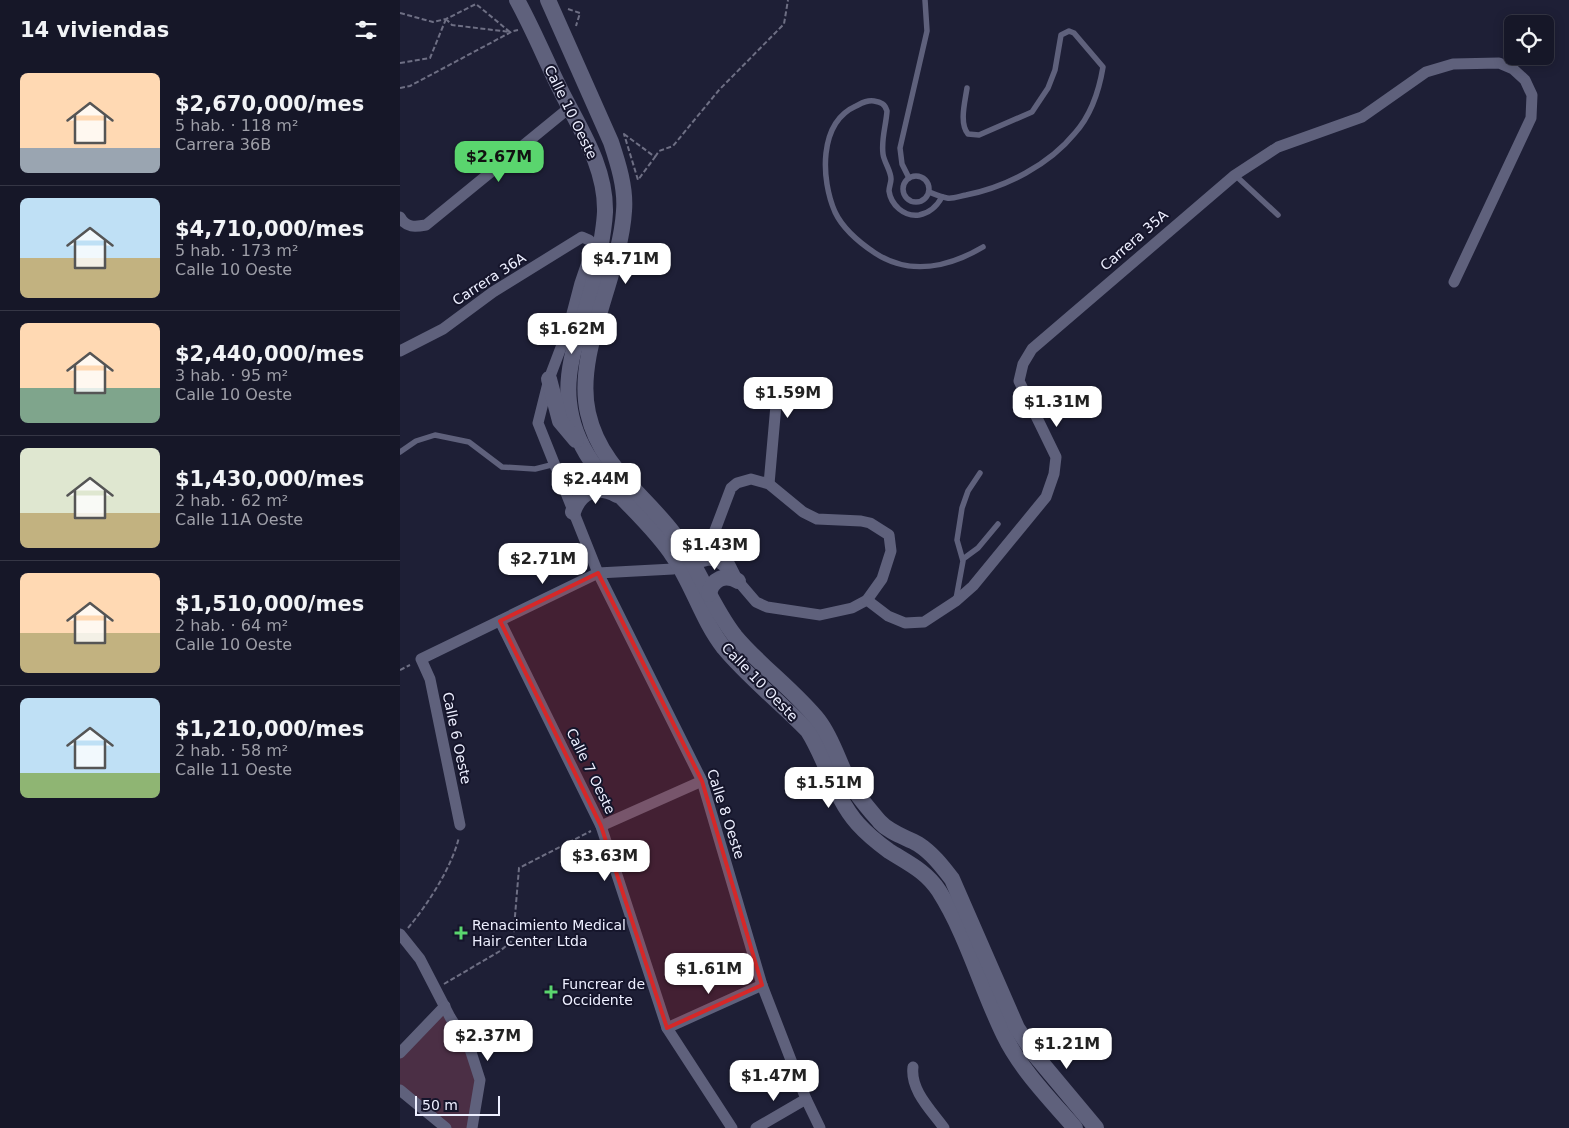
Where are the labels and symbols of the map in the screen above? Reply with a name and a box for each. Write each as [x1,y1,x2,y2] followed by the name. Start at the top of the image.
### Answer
[541,62,601,162] street label: Calle 10 Oeste
[458,140,540,183] pin: $2.67M
[1097,206,1171,274] street label: Carrera 35A
[585,242,667,285] pin: $4.71M
[449,249,529,309] street label: Carrera 36A
[531,312,613,355] pin: $1.62M
[747,376,829,419] pin: $1.59M
[1016,386,1098,428] pin: $1.31M
[555,462,637,505] pin: $2.44M
[674,528,756,571] pin: $1.43M
[502,542,584,585] pin: $2.71M
[719,640,801,724] street label: Calle 10 Oeste
[439,691,475,785] street label: Calle 6 Oeste
[563,725,619,817] street label: Calle 7 Oeste
[788,766,870,809] pin: $1.51M
[704,767,748,861] street label: Calle 8 Oeste
[564,840,646,882] pin: $3.63M
[472,917,626,949] place label: Renacimiento Medical Hair Center Ltda
[454,926,468,940] marker: Renacimiento Medical Hair Center Ltda
[668,952,750,995] pin: $1.61M
[562,976,645,1008] place label: Funcrear de Occidente
[544,985,558,999] marker: Funcrear de Occidente
[447,1020,529,1062] pin: $2.37M
[1026,1028,1108,1070] pin: $1.21M
[733,1060,815,1102] pin: $1.47M
[415,1093,500,1116] scale bar

